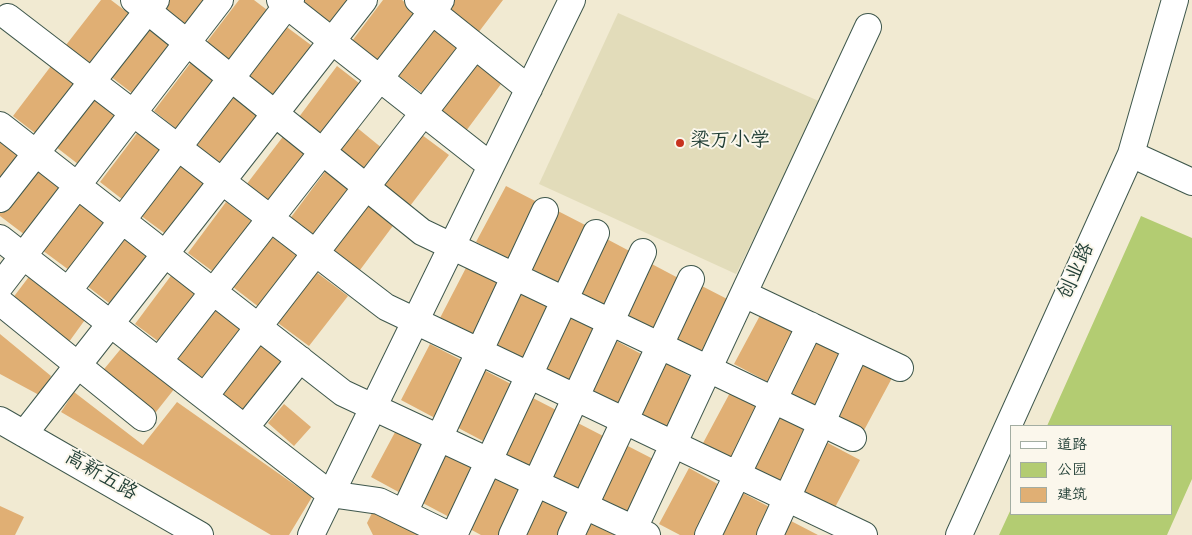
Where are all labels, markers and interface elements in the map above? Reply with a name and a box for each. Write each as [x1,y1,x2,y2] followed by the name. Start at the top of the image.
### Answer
[690,131,770,155] place label: 梁万小学
[674,137,686,149] marker: 梁万小学
[1055,240,1101,304] street label: 创业路
[1010,425,1172,515] legend
[1057,434,1087,456] text: 道路
[59,447,141,507] street label: 高新五路
[1057,459,1087,481] text: 公园
[1057,484,1087,506] text: 建筑

